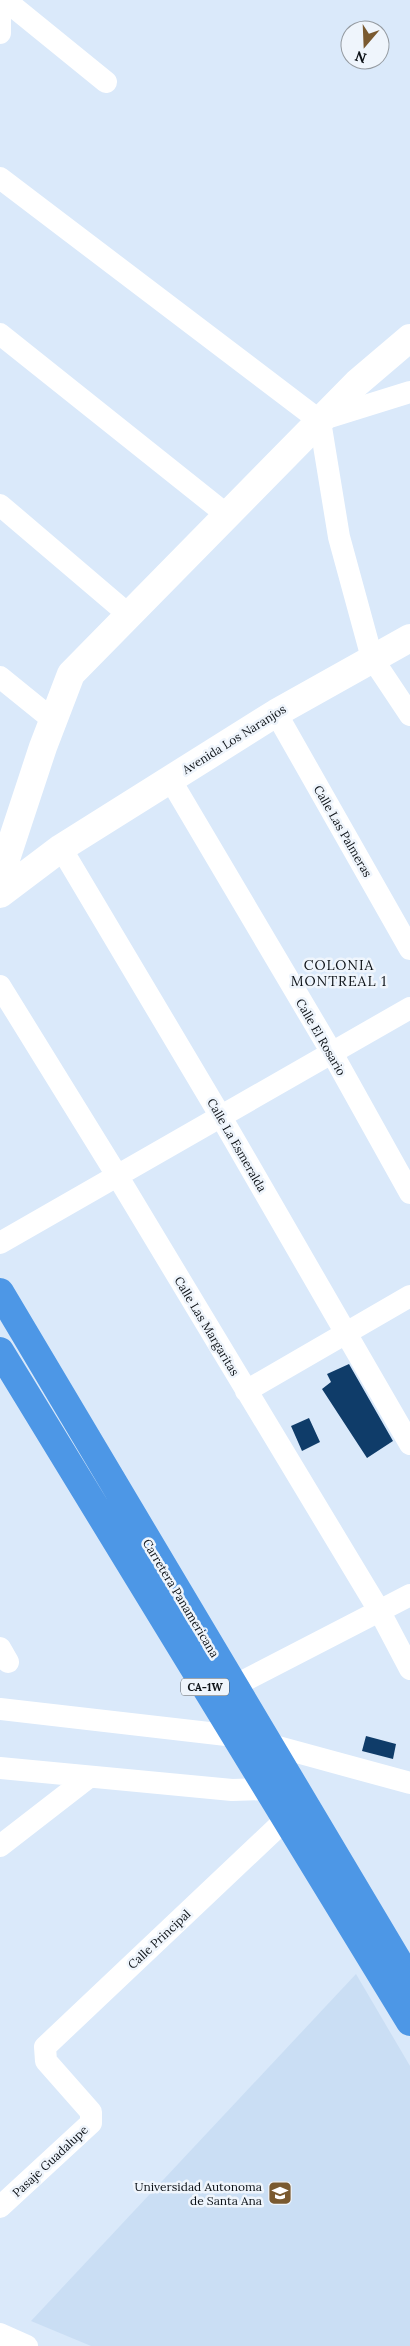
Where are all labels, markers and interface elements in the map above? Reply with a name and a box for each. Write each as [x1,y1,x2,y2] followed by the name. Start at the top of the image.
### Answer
[340,20,390,70] north arrow
[353,47,369,68] text: N
[179,701,289,777] street label: Avenida Los Naranjos
[311,782,376,880] street label: Calle Las Palmeras
[291,956,387,990] district label: COLONIA MONTREAL 1
[293,996,349,1078] street label: Calle El Rosario
[204,1096,270,1194] street label: Calle La Esmeralda
[171,1274,243,1379] street label: Calle Las Margaritas
[140,1536,222,1660] street label: Carretera Panamericana
[181,1678,229,1695] road number: CA-1W
[125,1906,193,1972] street label: Calle Principal
[9,2122,91,2200] street label: Pasaje Guadalupe
[134,2179,262,2208] place label: Universidad Autonoma de Santa Ana
[267,2180,293,2206] school or university icon: Universidad Autonoma de Santa Ana

